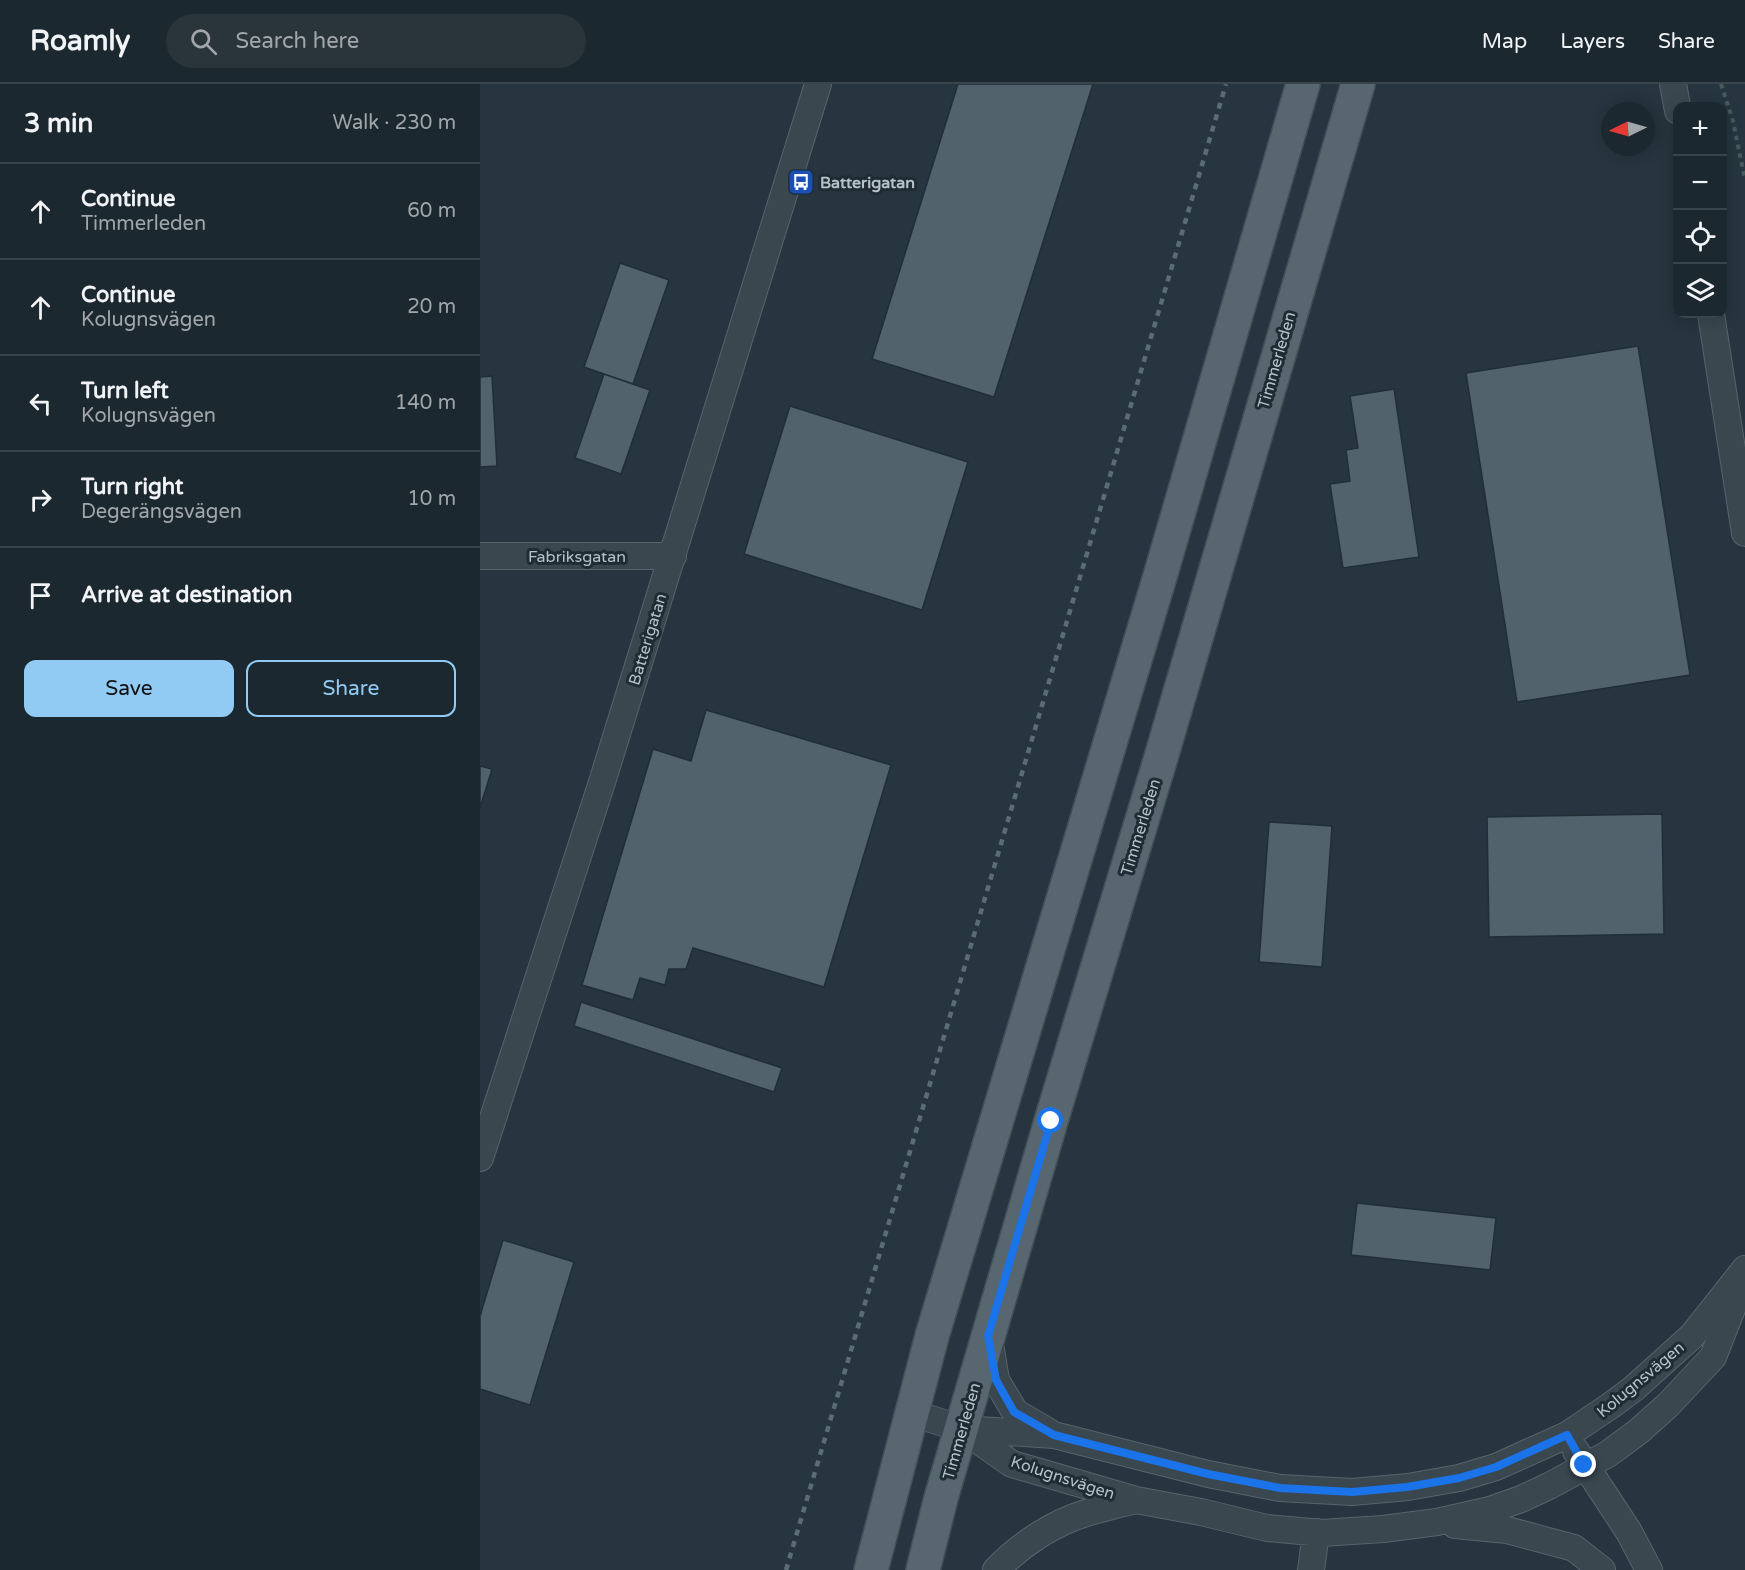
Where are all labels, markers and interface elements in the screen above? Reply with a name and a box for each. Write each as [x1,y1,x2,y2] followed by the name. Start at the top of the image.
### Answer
[166,14,586,68] search box
[30,24,130,58] text: Roamly
[187,25,220,58] icon: search
[235,28,359,54] text: Search here
[1482,29,1527,54] text: Map
[1560,29,1625,54] text: Layers
[1658,29,1715,54] text: Share
[1601,102,1655,156] north arrow
[1673,102,1727,318] map controls
[1673,102,1727,156] button: +
[24,108,93,139] text: 3 min
[333,111,456,135] text: Walk · 230 m
[1673,156,1727,210] button: −
[786,167,816,197] bus stop icon: Batterigatan
[820,173,915,193] place label: Batterigatan
[81,186,176,212] text: Continue
[24,195,57,228] icon: ahead
[407,199,456,223] text: 60 m
[1673,210,1727,264] button: locate
[81,212,206,236] text: Timmerleden
[1673,264,1727,318] button: layers
[81,282,176,308] text: Continue
[24,291,57,324] icon: ahead
[407,295,456,319] text: 20 m
[81,308,216,332] text: Kolugnsvägen
[1254,309,1300,411] street label: Timmerleden
[81,378,169,404] text: Turn left
[24,387,57,420] icon: left
[395,391,456,415] text: 140 m
[81,404,216,428] text: Kolugnsvägen
[81,474,183,500] text: Turn right
[24,483,57,516] icon: right
[407,487,456,511] text: 10 m
[81,500,242,524] text: Degerängsvägen
[528,547,626,567] street label: Fabriksgatan
[24,579,57,612] icon: arrive
[81,582,292,608] text: Arrive at destination
[625,591,671,688] street label: Batterigatan
[24,660,234,717] button: Save
[246,660,456,717] button: Share
[1117,777,1165,878] street label: Timmerleden
[1037,1107,1063,1133] route start
[1593,1337,1688,1422] street label: Kolugnsvägen
[939,1380,985,1482] street label: Timmerleden
[1570,1451,1596,1477] route end
[1008,1452,1117,1504] street label: Kolugnsvägen

